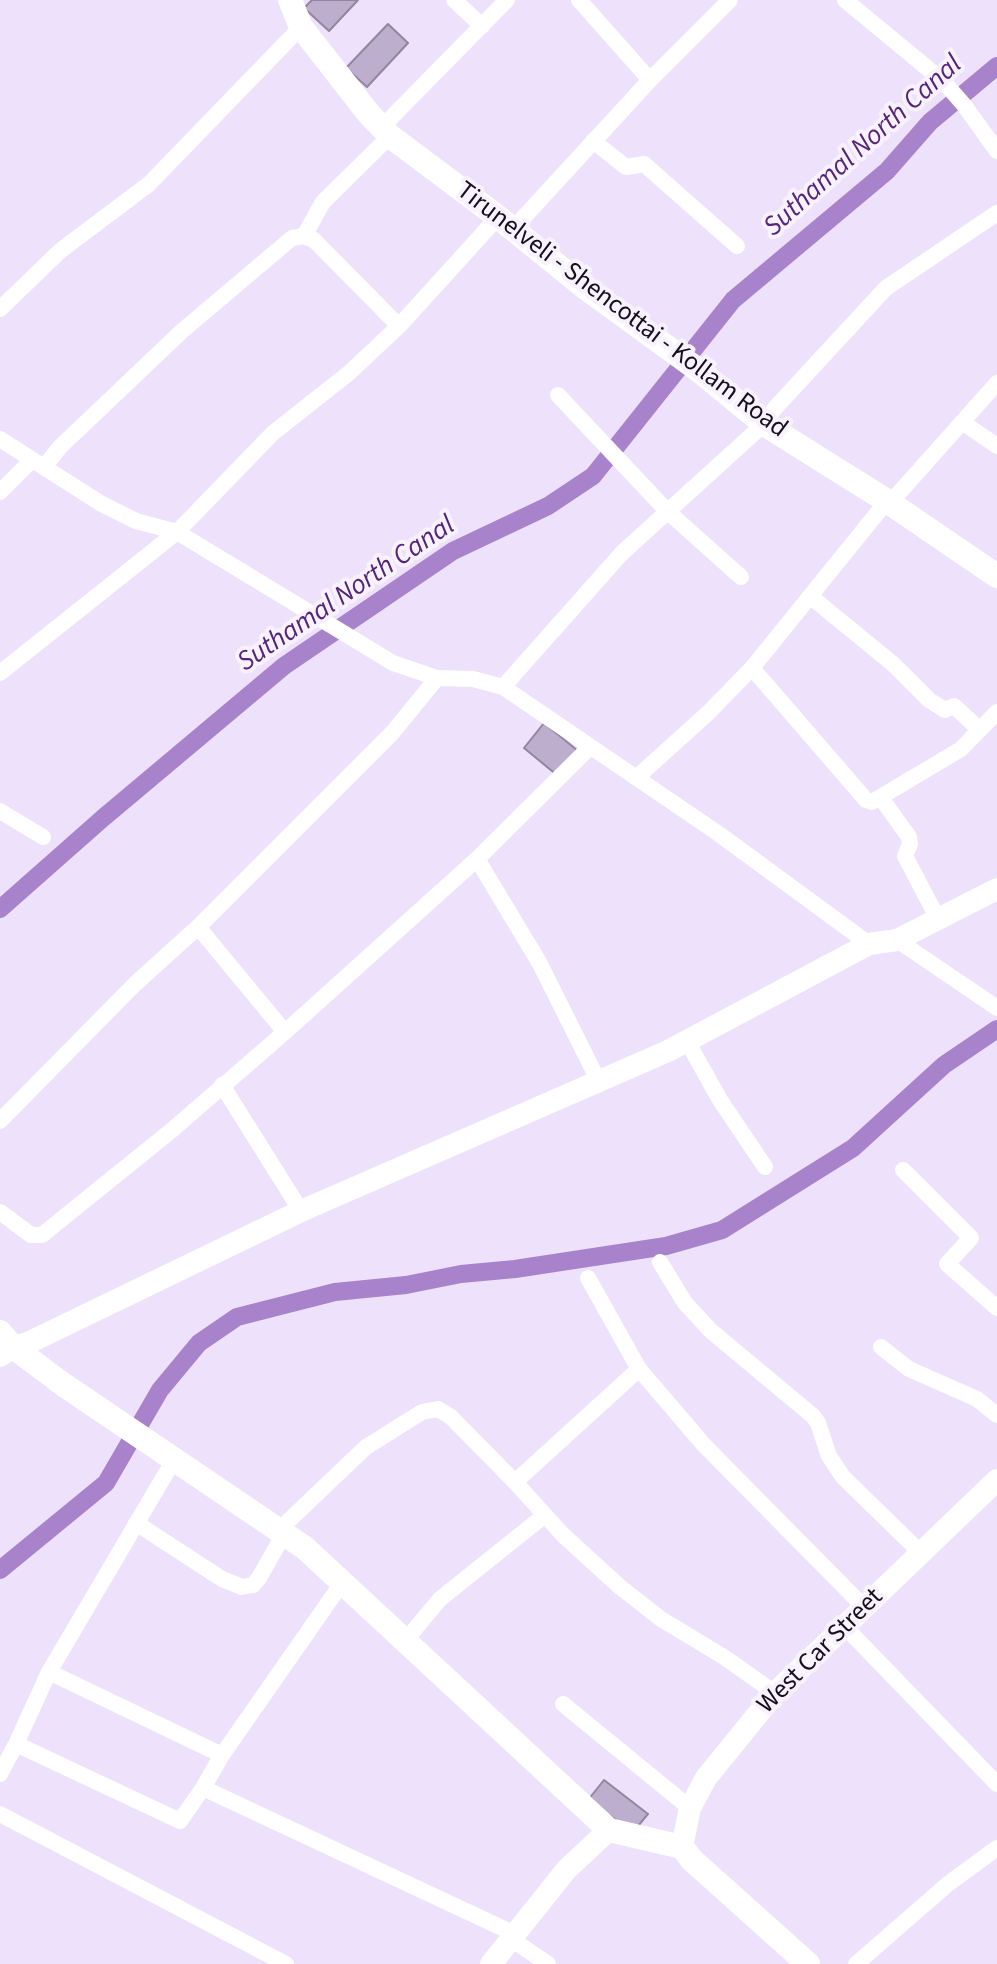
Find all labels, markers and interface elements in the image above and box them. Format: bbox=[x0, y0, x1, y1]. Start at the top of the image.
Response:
water label: Suthamal North Canal bbox=[758, 49, 970, 245]
street label: Tirunelveli - Shencottai - Kollam Road bbox=[449, 176, 793, 446]
water label: Suthamal North Canal bbox=[232, 510, 462, 680]
street label: West Car Street bbox=[752, 1583, 890, 1721]

